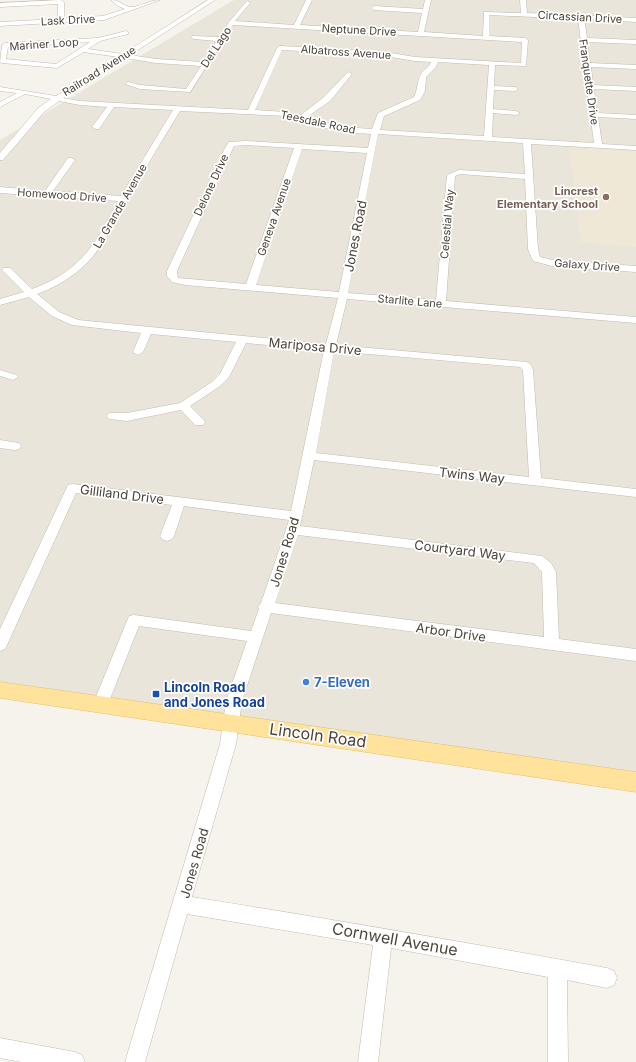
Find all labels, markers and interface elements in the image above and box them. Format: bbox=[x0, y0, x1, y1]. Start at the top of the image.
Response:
street label: Circassian Drive bbox=[537, 8, 623, 26]
street label: Lask Drive bbox=[40, 12, 96, 28]
street label: Neptune Drive bbox=[321, 21, 397, 39]
street label: Del Lago bbox=[198, 24, 235, 70]
street label: Mariner Loop bbox=[9, 35, 79, 53]
street label: Franquette Drive bbox=[576, 38, 602, 126]
street label: Albatross Avenue bbox=[300, 42, 392, 62]
street label: Railroad Avenue bbox=[60, 43, 138, 99]
street label: Teesdale Road bbox=[279, 107, 357, 137]
street label: Delone Drive bbox=[191, 152, 231, 218]
street label: La Grande Avenue bbox=[90, 161, 150, 251]
street label: Geneva Avenue bbox=[254, 176, 294, 258]
place label: Lincrest Elementary School bbox=[497, 184, 598, 211]
street label: Homewood Drive bbox=[17, 185, 107, 205]
street label: Celestial Way bbox=[437, 189, 457, 259]
marker: Lincrest Elementary School bbox=[601, 192, 611, 202]
street label: Jones Road bbox=[340, 199, 370, 273]
street label: Galaxy Drive bbox=[554, 256, 620, 274]
street label: Starlite Lane bbox=[377, 291, 443, 311]
street label: Mariposa Drive bbox=[268, 334, 362, 358]
street label: Twins Way bbox=[438, 464, 506, 486]
street label: Gilliland Drive bbox=[79, 481, 165, 507]
street label: Jones Road bbox=[266, 515, 302, 589]
street label: Courtyard Way bbox=[413, 536, 507, 564]
street label: Arbor Drive bbox=[415, 619, 487, 645]
place label: 7-Eleven bbox=[314, 674, 370, 690]
marker: 7-Eleven bbox=[301, 677, 311, 687]
place label: Lincoln Road and Jones Road bbox=[164, 679, 265, 710]
marker: Lincoln Road and Jones Road bbox=[151, 689, 161, 699]
street label: Lincoln Road bbox=[268, 718, 368, 752]
street label: Jones Road bbox=[176, 826, 212, 900]
street label: Cornwell Avenue bbox=[330, 918, 460, 960]

